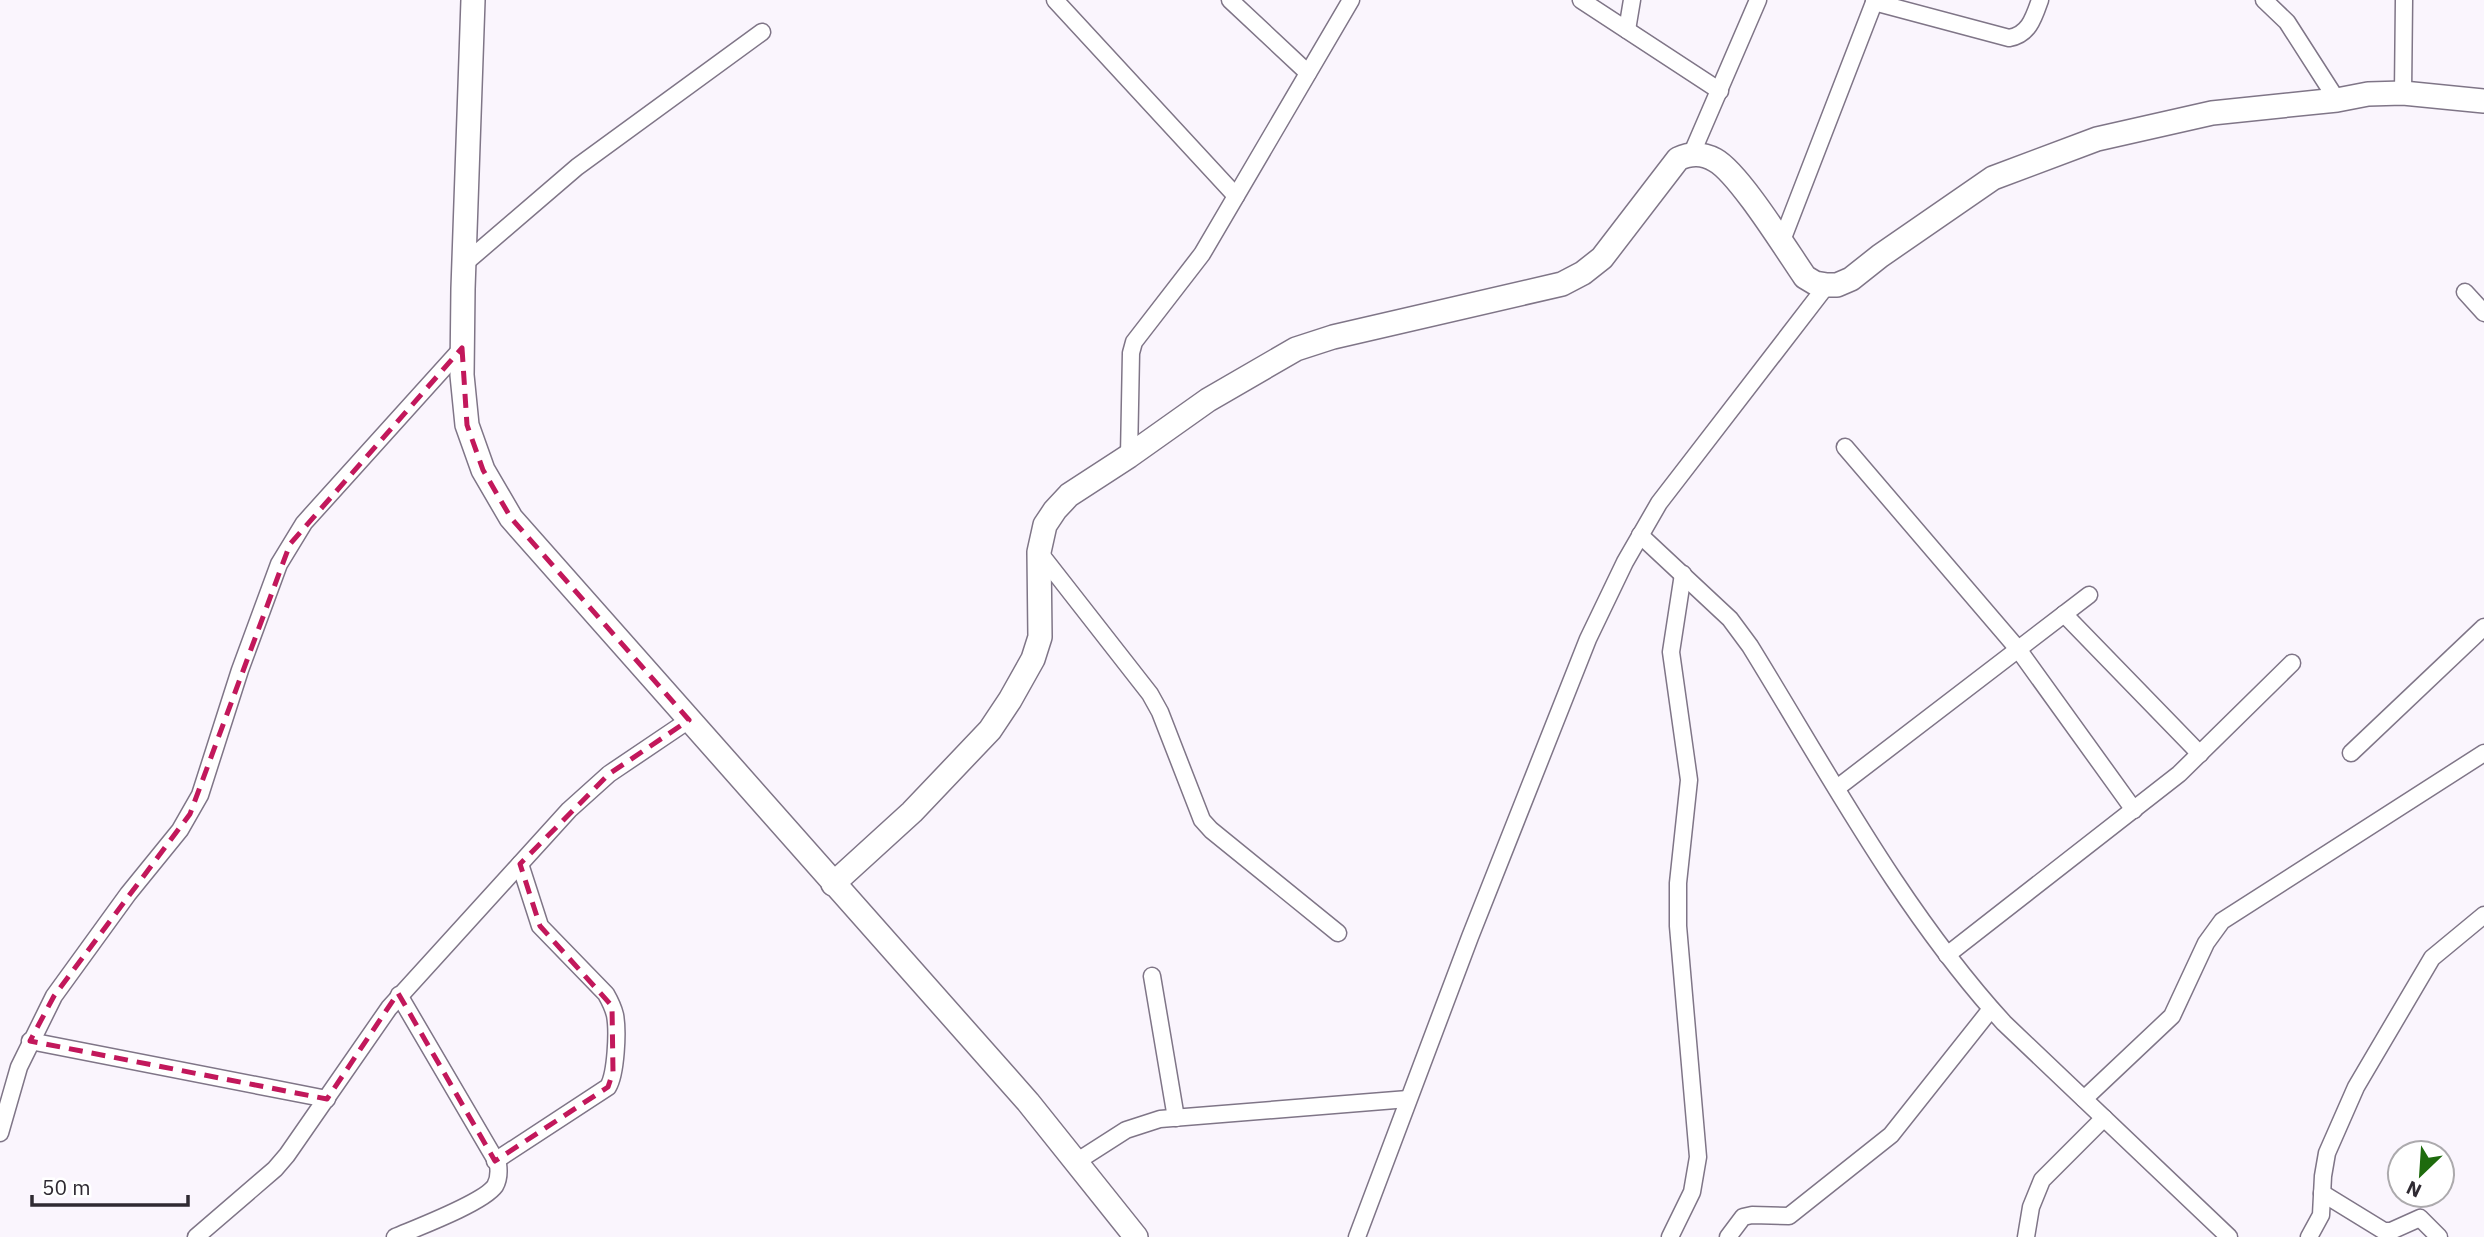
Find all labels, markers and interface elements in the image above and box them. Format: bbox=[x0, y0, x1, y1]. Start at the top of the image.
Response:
north arrow bbox=[2386, 1139, 2456, 1209]
scale bar bbox=[32, 1164, 187, 1208]
text: 50 m bbox=[42, 1173, 91, 1201]
text: N bbox=[2403, 1176, 2425, 1203]

